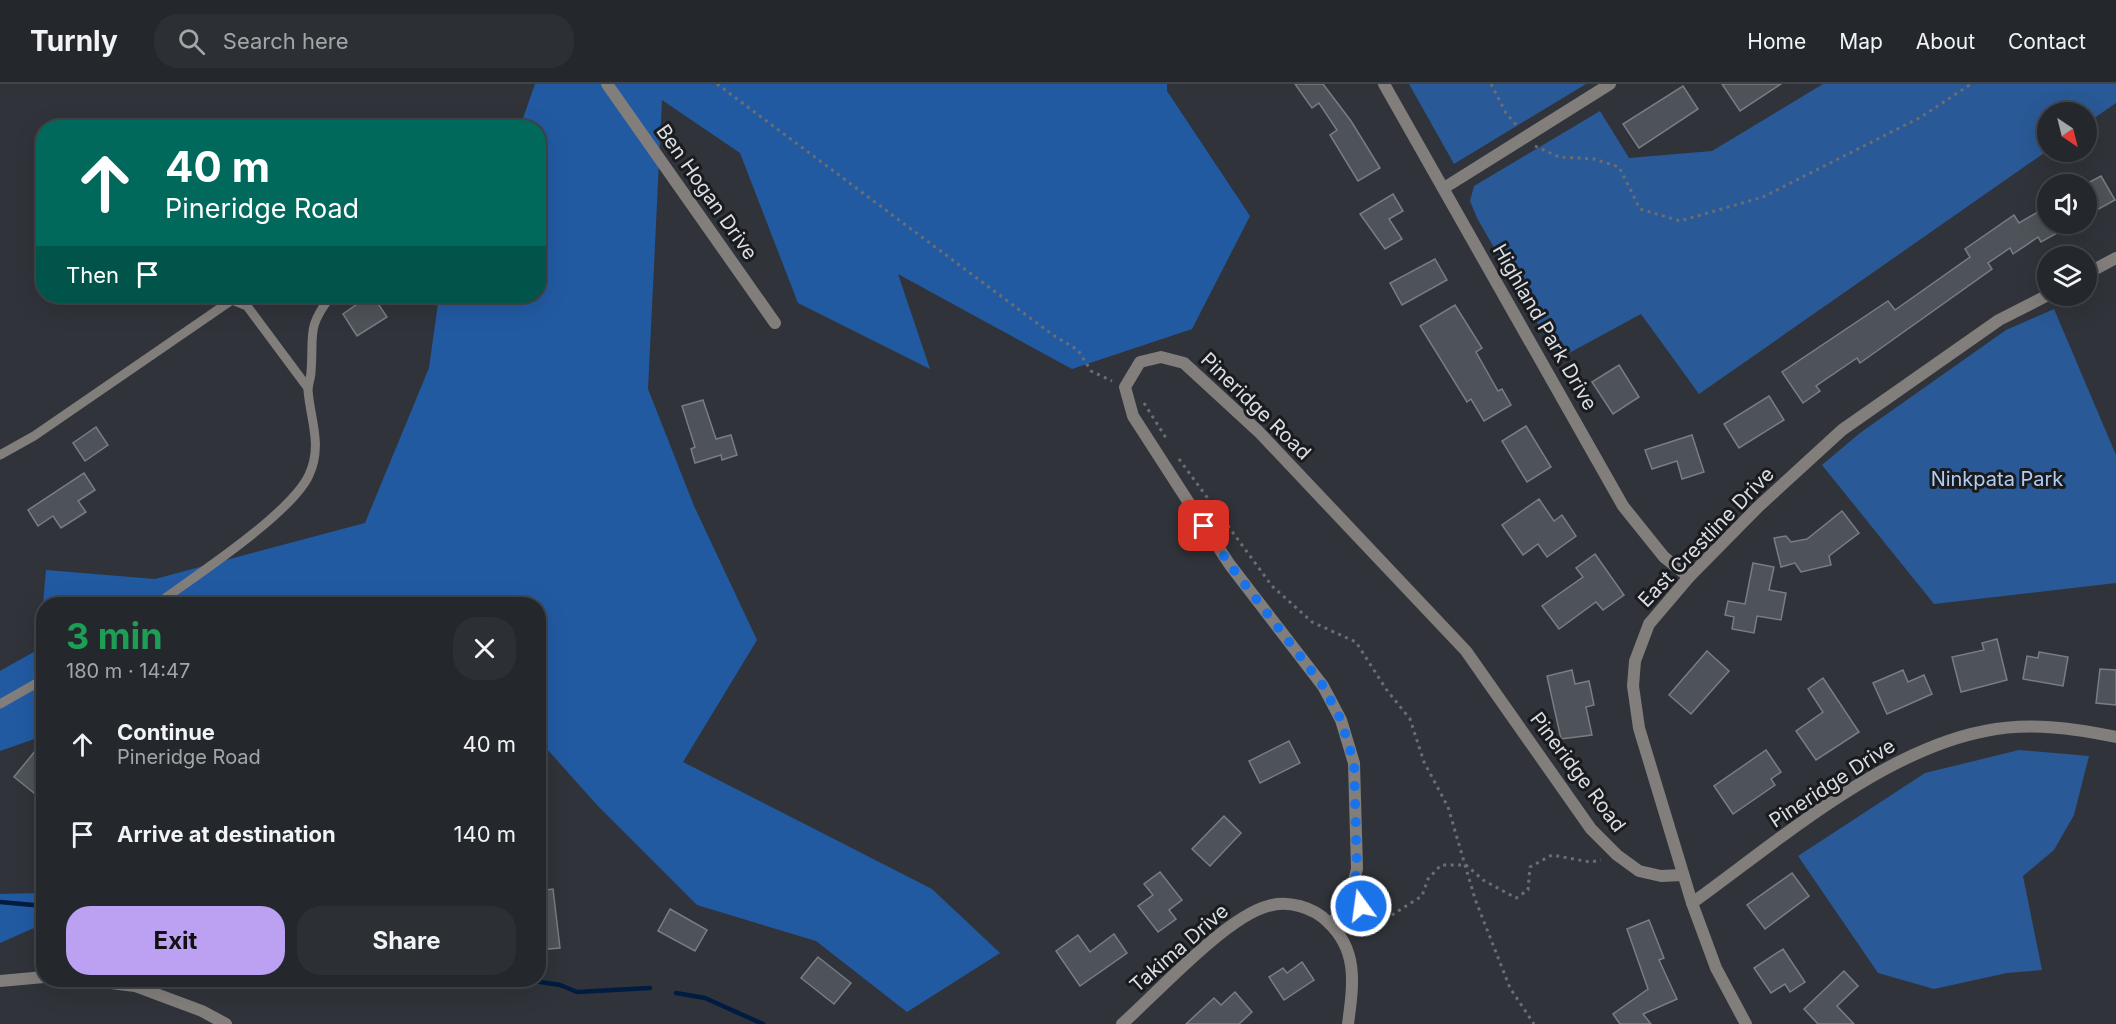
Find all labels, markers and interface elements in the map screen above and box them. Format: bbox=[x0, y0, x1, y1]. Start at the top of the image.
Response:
search box bbox=[154, 14, 574, 68]
text: Turnly bbox=[30, 24, 118, 58]
icon: search bbox=[175, 25, 208, 58]
text: Search here bbox=[223, 28, 349, 54]
text: Home bbox=[1747, 29, 1806, 54]
text: Map bbox=[1839, 29, 1883, 54]
text: About bbox=[1916, 29, 1975, 54]
text: Contact bbox=[2008, 29, 2086, 54]
north arrow bbox=[2037, 102, 2097, 162]
map controls bbox=[2037, 102, 2097, 306]
street label: Ben Hogan Drive bbox=[651, 120, 763, 264]
text: 40 m bbox=[165, 141, 270, 192]
icon: ahead bbox=[66, 144, 144, 222]
button: sound bbox=[2037, 174, 2097, 234]
text: Pineridge Road bbox=[165, 192, 359, 225]
street label: Highland Park Drive bbox=[1488, 240, 1602, 414]
button: layers bbox=[2037, 246, 2097, 306]
icon: arrive bbox=[131, 258, 164, 291]
text: Then bbox=[66, 262, 119, 288]
street label: Pineridge Road bbox=[1196, 347, 1316, 465]
street label: East Crestline Drive bbox=[1633, 462, 1779, 612]
park label: Ninkpata Park bbox=[1931, 467, 2063, 491]
pin bbox=[1178, 500, 1229, 551]
icon: arrive bbox=[1187, 509, 1220, 542]
text: 3 min bbox=[66, 614, 163, 658]
button: close bbox=[453, 617, 516, 680]
text: 180 m · 14:47 bbox=[66, 659, 190, 683]
street label: Pineridge Road bbox=[1525, 707, 1631, 837]
text: Continue bbox=[117, 719, 215, 745]
icon: ahead bbox=[66, 728, 99, 761]
text: 40 m bbox=[462, 731, 516, 757]
street label: Pineridge Drive bbox=[1765, 733, 1899, 833]
text: Pineridge Road bbox=[117, 745, 261, 769]
icon: arrive bbox=[66, 818, 99, 851]
text: Arrive at destination bbox=[117, 821, 336, 847]
text: 140 m bbox=[454, 821, 516, 847]
position arrow bbox=[1329, 874, 1393, 938]
street label: Takima Drive bbox=[1125, 899, 1233, 997]
button: Exit bbox=[66, 906, 285, 975]
button: Share bbox=[297, 906, 516, 975]

